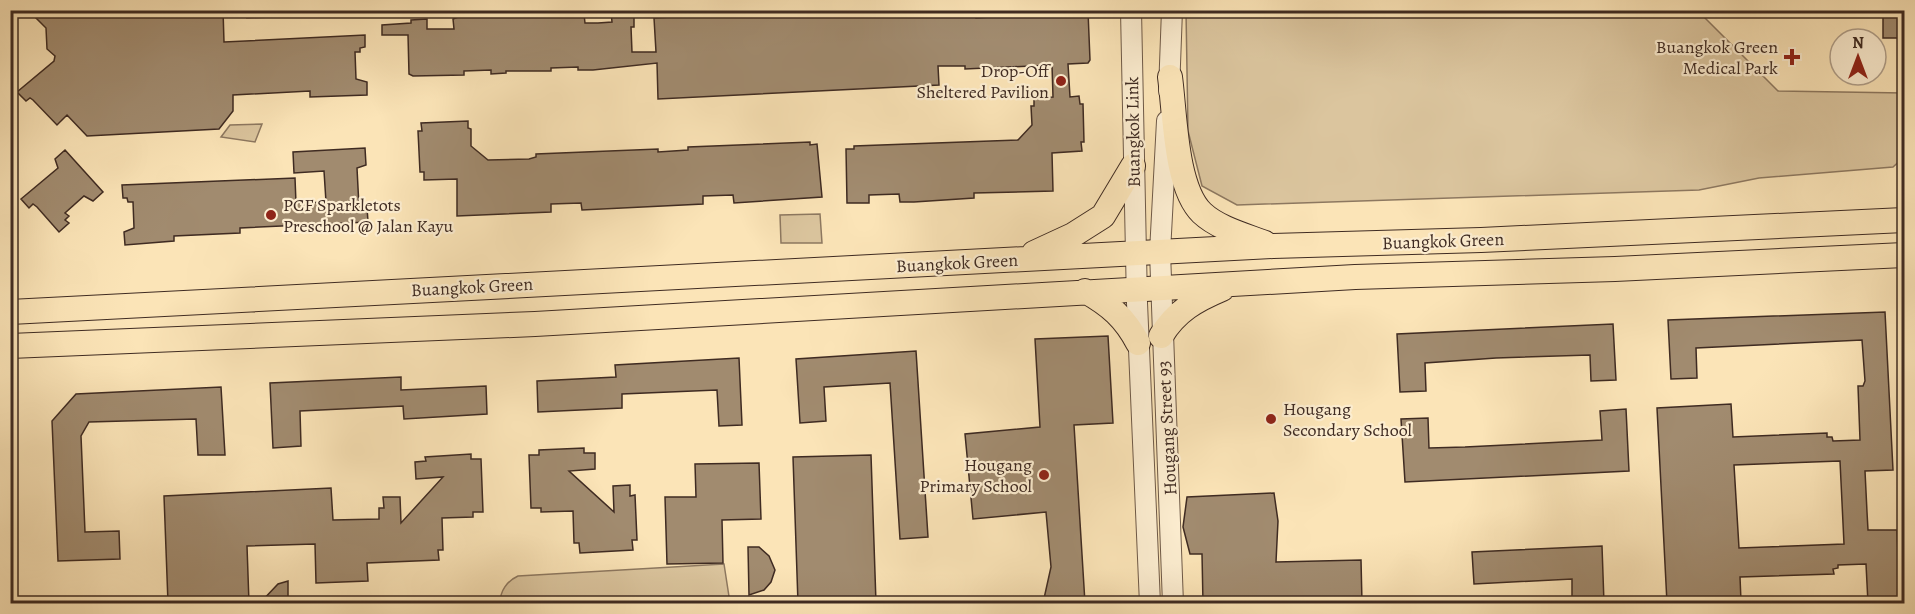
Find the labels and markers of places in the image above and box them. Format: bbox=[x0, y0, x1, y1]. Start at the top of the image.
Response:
place label: Buangkok Green Medical Park bbox=[1656, 35, 1778, 80]
marker: Buangkok Green Medical Park bbox=[1783, 48, 1801, 66]
place label: Drop-Off Sheltered Pavilion bbox=[917, 59, 1052, 104]
marker: Drop-Off Sheltered Pavilion bbox=[1054, 74, 1068, 88]
place label: PCF Sparkletots Preschool @ Jalan Kayu bbox=[283, 193, 454, 238]
marker: PCF Sparkletots Preschool @ Jalan Kayu bbox=[264, 208, 278, 222]
place label: Hougang Secondary School bbox=[1283, 397, 1413, 442]
marker: Hougang Secondary School bbox=[1264, 412, 1278, 426]
place label: Hougang Primary School bbox=[919, 453, 1033, 498]
marker: Hougang Primary School bbox=[1037, 468, 1051, 482]

